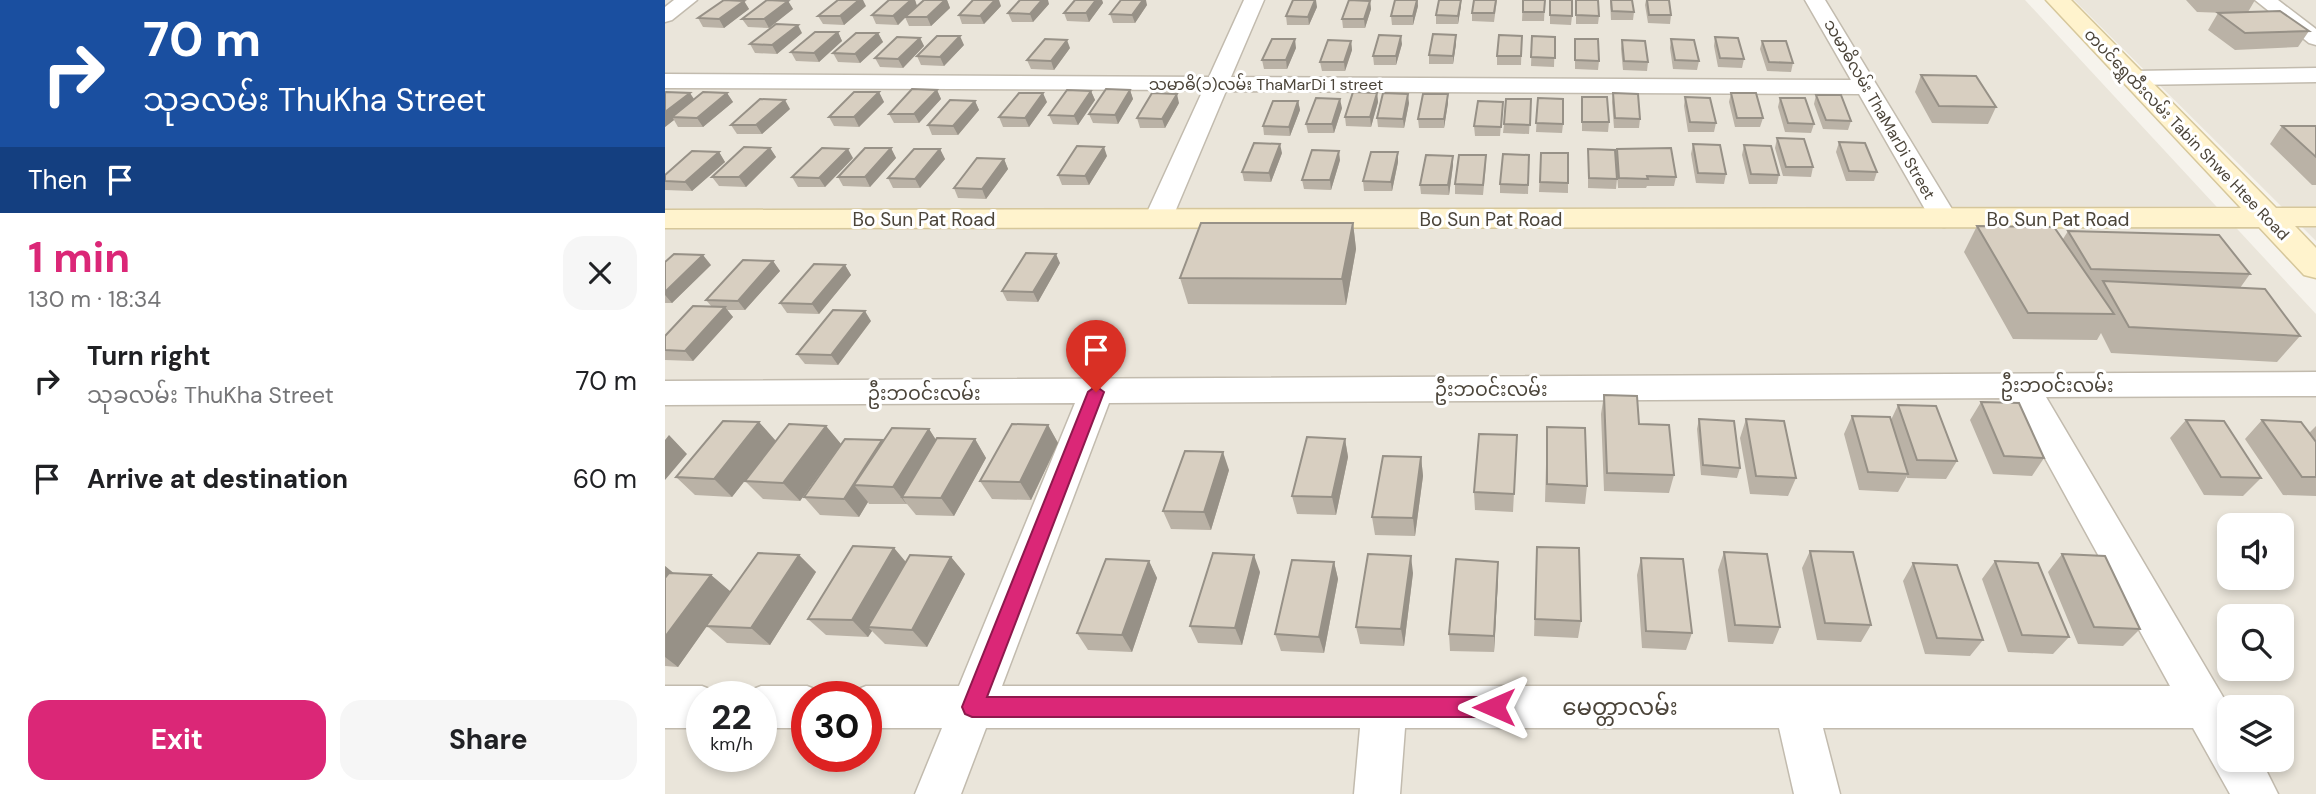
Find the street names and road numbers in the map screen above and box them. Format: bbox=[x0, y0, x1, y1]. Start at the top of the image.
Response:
street label: သမာဓိလမ်း ThaMarDi Street bbox=[1819, 15, 1941, 203]
street label: တပင်ရွှေထီးလမ်း Tabin Shwe Htee Road bbox=[2077, 23, 2294, 247]
street label: သမာဓိ(၁)လမ်း ThaMarDi 1 street bbox=[1149, 73, 1383, 95]
street label: Bo Sun Pat Road bbox=[852, 207, 996, 232]
street label: Bo Sun Pat Road bbox=[1419, 207, 1563, 232]
street label: Bo Sun Pat Road bbox=[1986, 207, 2130, 232]
street label: ဦးဘဝင်းလမ်း bbox=[2000, 371, 2114, 401]
street label: ဦးဘဝင်းလမ်း bbox=[1434, 375, 1548, 405]
street label: ဦးဘဝင်းလမ်း bbox=[867, 379, 981, 409]
street label: မေတ္တာလမ်း bbox=[1562, 691, 1678, 726]

